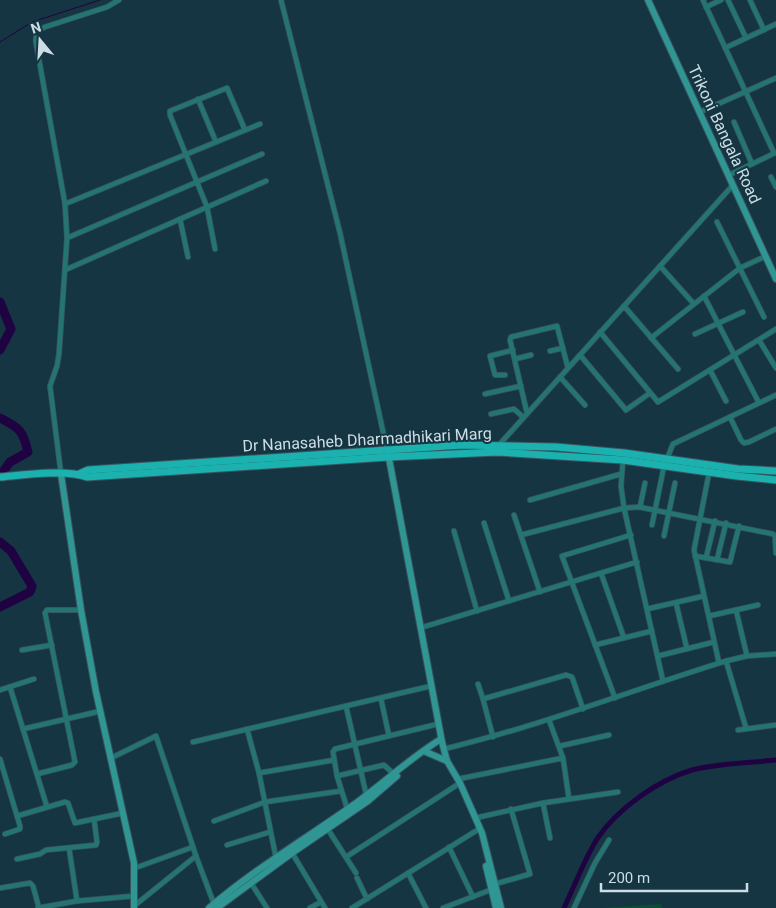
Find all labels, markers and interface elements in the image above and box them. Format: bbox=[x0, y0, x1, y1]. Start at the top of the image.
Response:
north arrow bbox=[15, 15, 65, 65]
text: N bbox=[29, 18, 43, 37]
street label: Trikoni Bangala Road bbox=[684, 62, 765, 207]
street label: Dr Nanasaheb Dharmadhikari Marg bbox=[242, 423, 492, 456]
scale bar bbox=[601, 860, 747, 892]
text: 200 m bbox=[608, 869, 650, 887]

